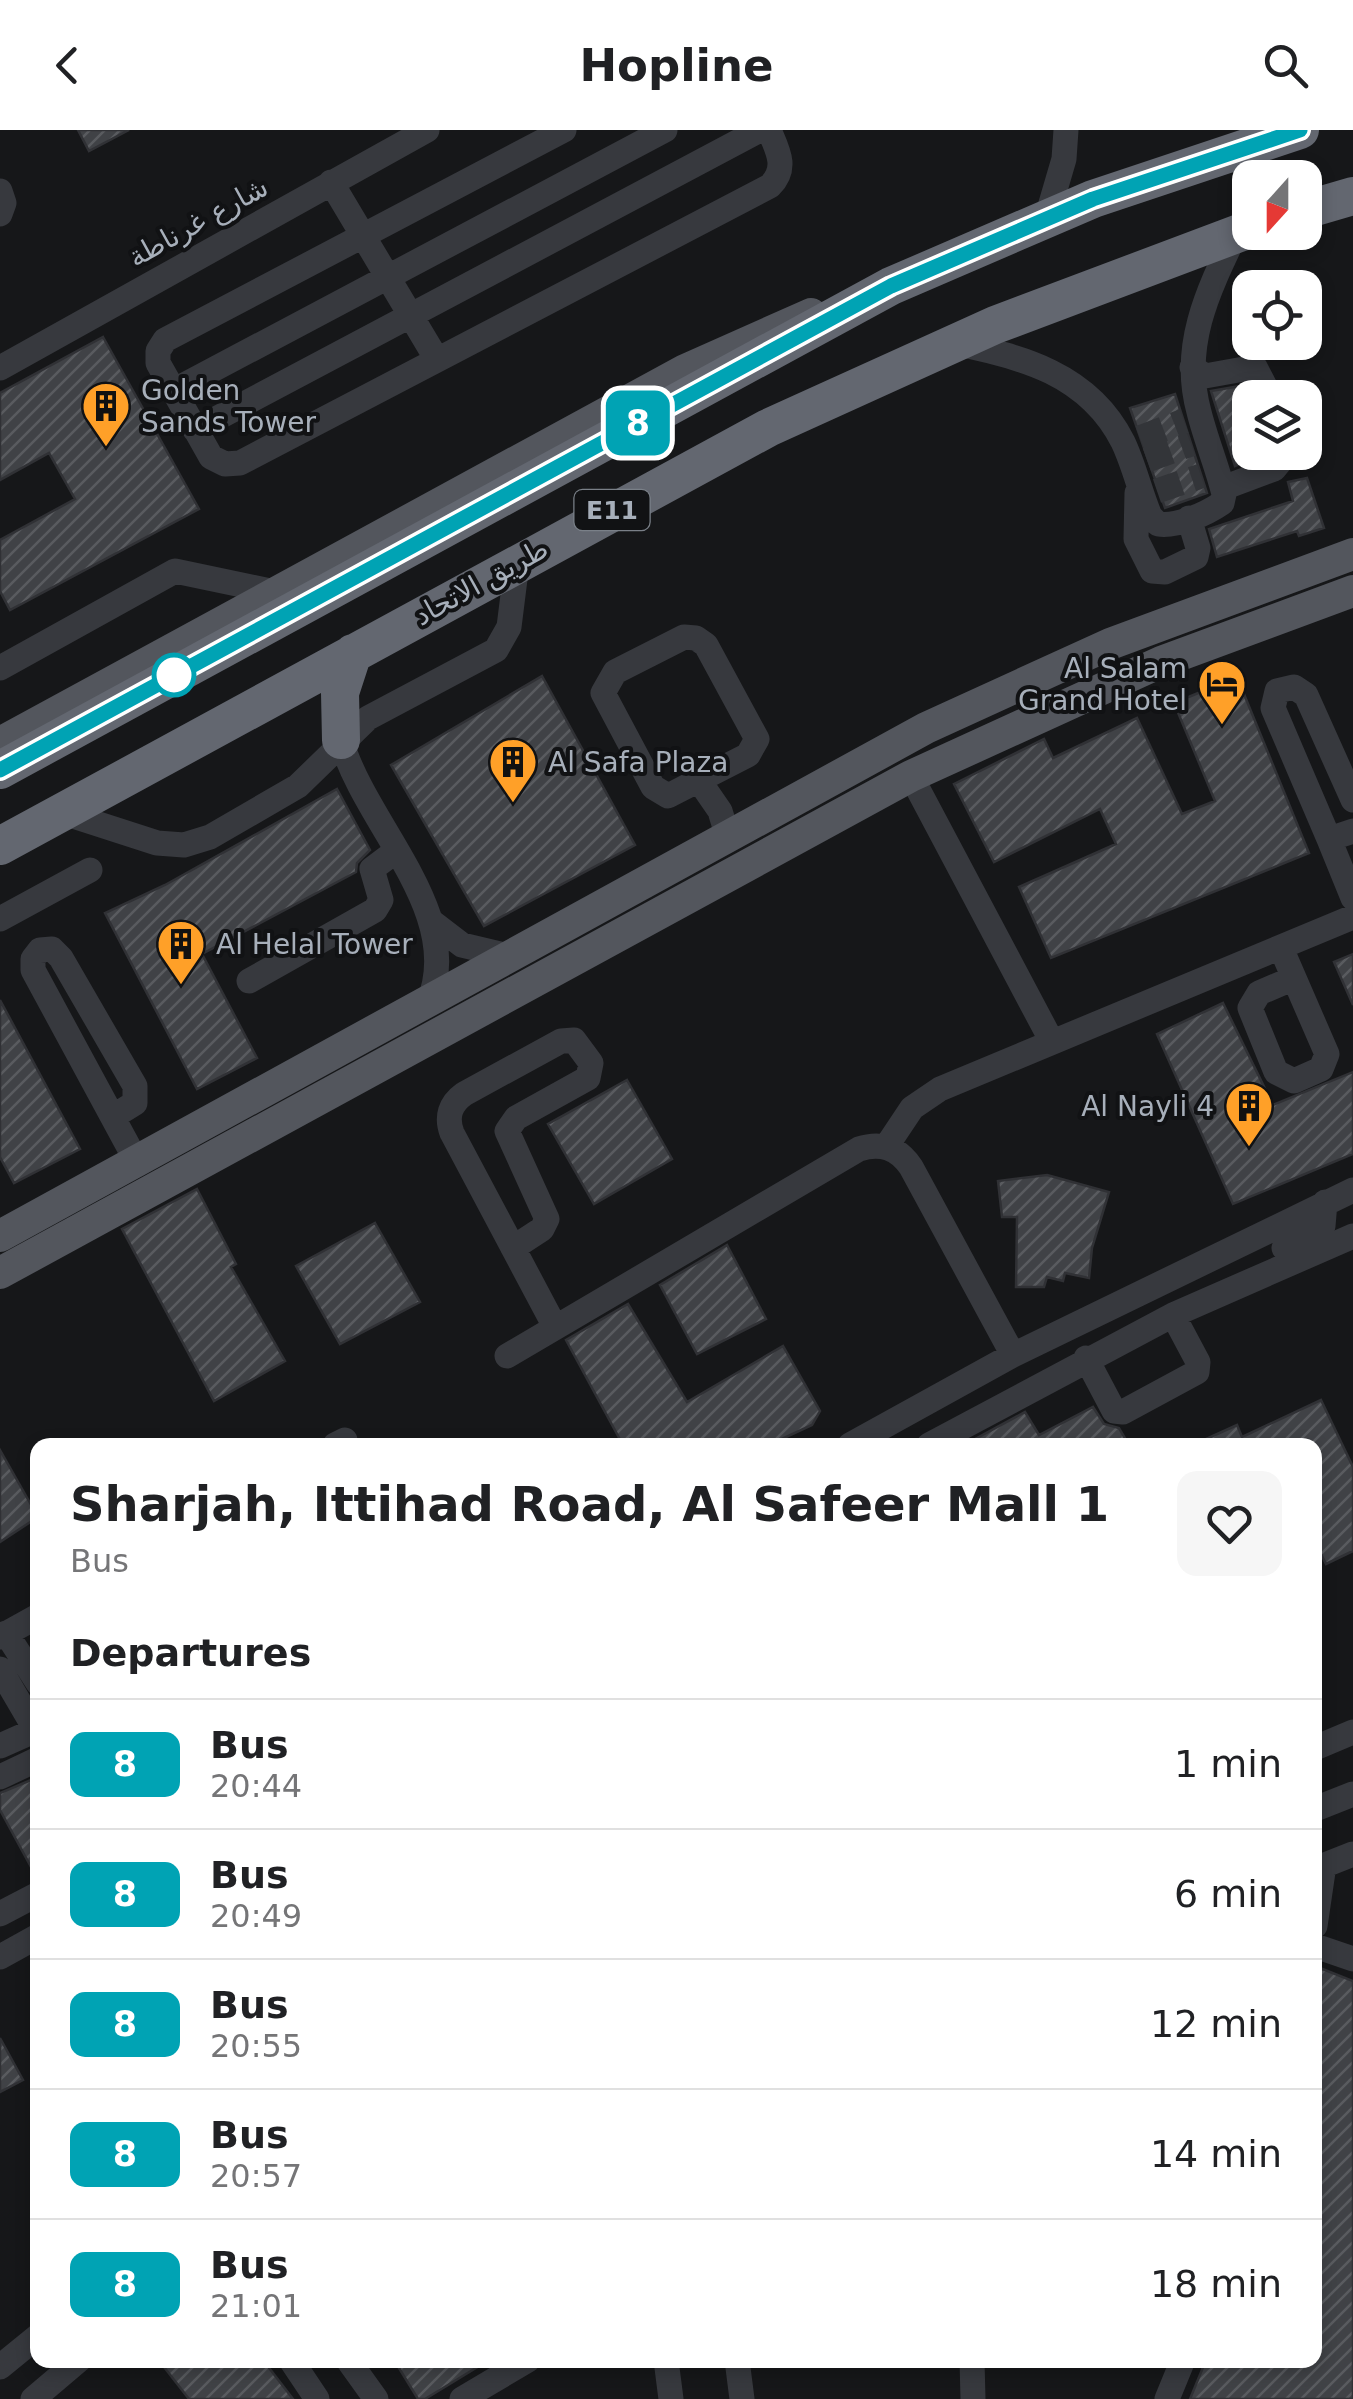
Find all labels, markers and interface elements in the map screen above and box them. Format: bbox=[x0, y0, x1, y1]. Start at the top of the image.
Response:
icon: back bbox=[40, 38, 95, 93]
icon: search bbox=[1258, 38, 1313, 93]
text: Hopline bbox=[579, 39, 774, 92]
north arrow bbox=[1232, 160, 1322, 250]
map controls bbox=[1232, 160, 1322, 470]
street label: شارع غرناطة bbox=[122, 170, 274, 274]
button: locate bbox=[1232, 270, 1322, 360]
place label: Golden Sands Tower bbox=[141, 374, 317, 439]
building icon: Golden Sands Tower bbox=[80, 380, 132, 448]
button: layers bbox=[1232, 380, 1322, 470]
line badge: 8 bbox=[606, 390, 670, 456]
text: 8 bbox=[626, 403, 650, 443]
road number: E11 bbox=[574, 490, 650, 530]
street label: طريق الاتحاد bbox=[408, 532, 554, 632]
place label: Al Salam Grand Hotel bbox=[1018, 652, 1187, 717]
unlabelled marker bbox=[153, 654, 195, 696]
hotel icon: Al Salam Grand Hotel bbox=[1196, 658, 1248, 726]
building icon: Al Safa Plaza bbox=[487, 736, 539, 804]
place label: Al Safa Plaza bbox=[548, 746, 728, 779]
building icon: Al Helal Tower bbox=[155, 918, 207, 986]
place label: Al Helal Tower bbox=[216, 928, 413, 961]
building icon: Al Nayli 4 bbox=[1223, 1080, 1275, 1148]
place label: Al Nayli 4 bbox=[1081, 1090, 1214, 1123]
button: heart bbox=[1177, 1471, 1282, 1576]
text: Sharjah, Ittihad Road, Al Safeer Mall 1 bbox=[70, 1476, 1109, 1532]
text: Bus bbox=[70, 1542, 129, 1580]
text: Departures bbox=[70, 1631, 311, 1675]
text: Bus bbox=[210, 1723, 289, 1767]
text: 1 min bbox=[1174, 1742, 1282, 1786]
text: 8 bbox=[113, 1744, 137, 1784]
text: 20:44 bbox=[210, 1767, 302, 1805]
text: Bus bbox=[210, 1853, 289, 1897]
text: 6 min bbox=[1174, 1872, 1282, 1916]
text: 8 bbox=[113, 1874, 137, 1914]
text: 20:49 bbox=[210, 1897, 302, 1935]
text: Bus bbox=[210, 1983, 289, 2027]
text: 12 min bbox=[1150, 2002, 1282, 2046]
text: 8 bbox=[113, 2004, 137, 2044]
text: 20:55 bbox=[210, 2027, 302, 2065]
text: Bus bbox=[210, 2113, 289, 2157]
text: 14 min bbox=[1150, 2132, 1282, 2176]
text: 8 bbox=[113, 2134, 137, 2174]
text: 20:57 bbox=[210, 2157, 302, 2195]
text: Bus bbox=[210, 2243, 289, 2287]
text: 18 min bbox=[1150, 2262, 1282, 2306]
text: 8 bbox=[113, 2264, 137, 2304]
text: 21:01 bbox=[210, 2287, 302, 2325]

